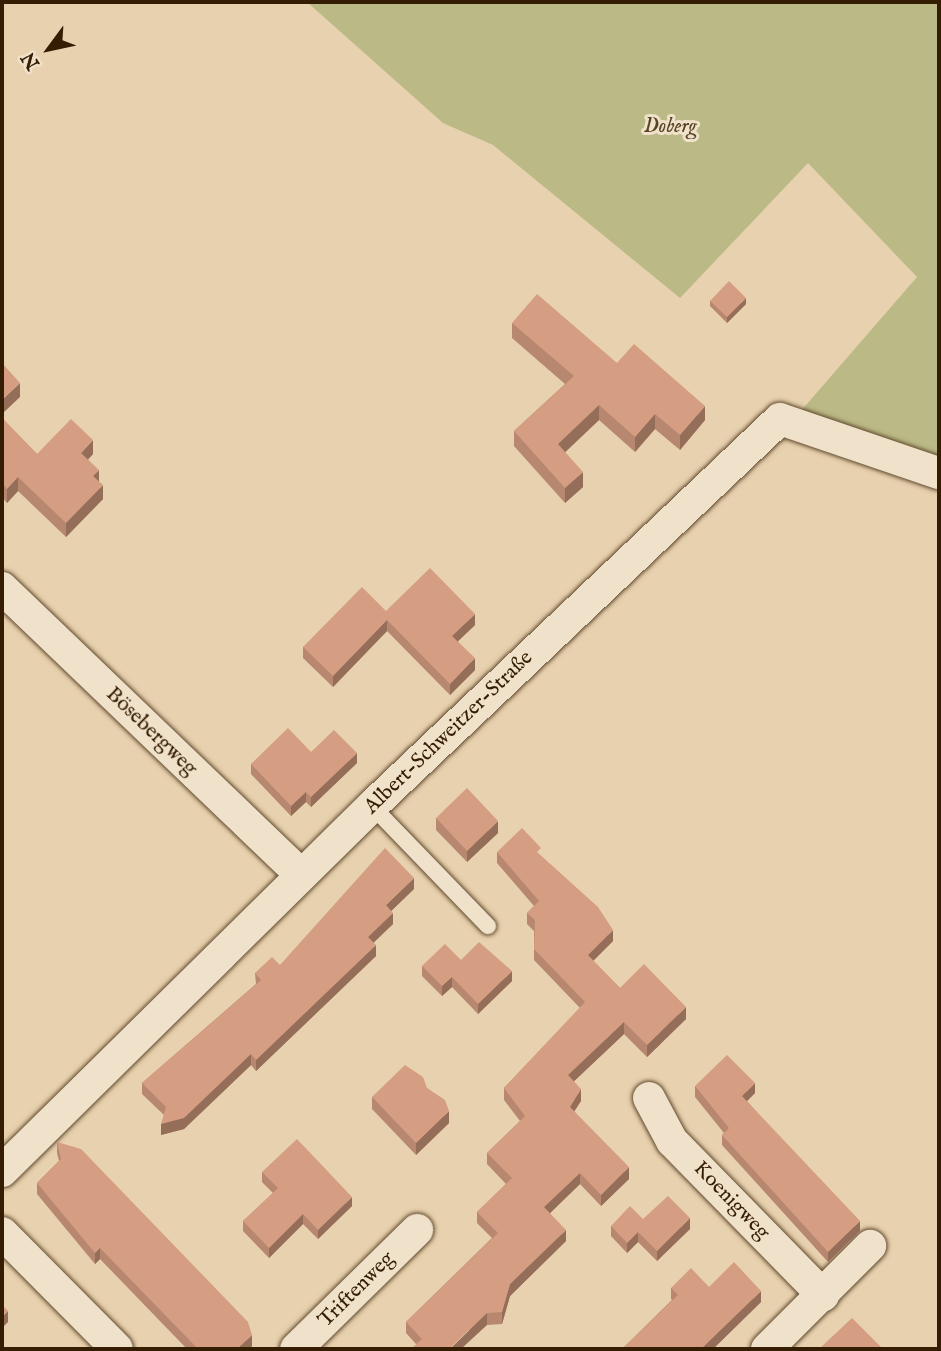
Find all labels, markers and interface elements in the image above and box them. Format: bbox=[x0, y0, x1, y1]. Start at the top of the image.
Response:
north arrow bbox=[14, 14, 84, 84]
text: N bbox=[17, 47, 46, 74]
park label: Doberg bbox=[644, 114, 696, 140]
street label: Albert-Schweitzer-Straße bbox=[360, 646, 538, 820]
street label: Bösebergweg bbox=[100, 682, 202, 782]
street label: Koenigweg bbox=[687, 1157, 775, 1245]
street label: Triftenweg bbox=[314, 1247, 400, 1333]

